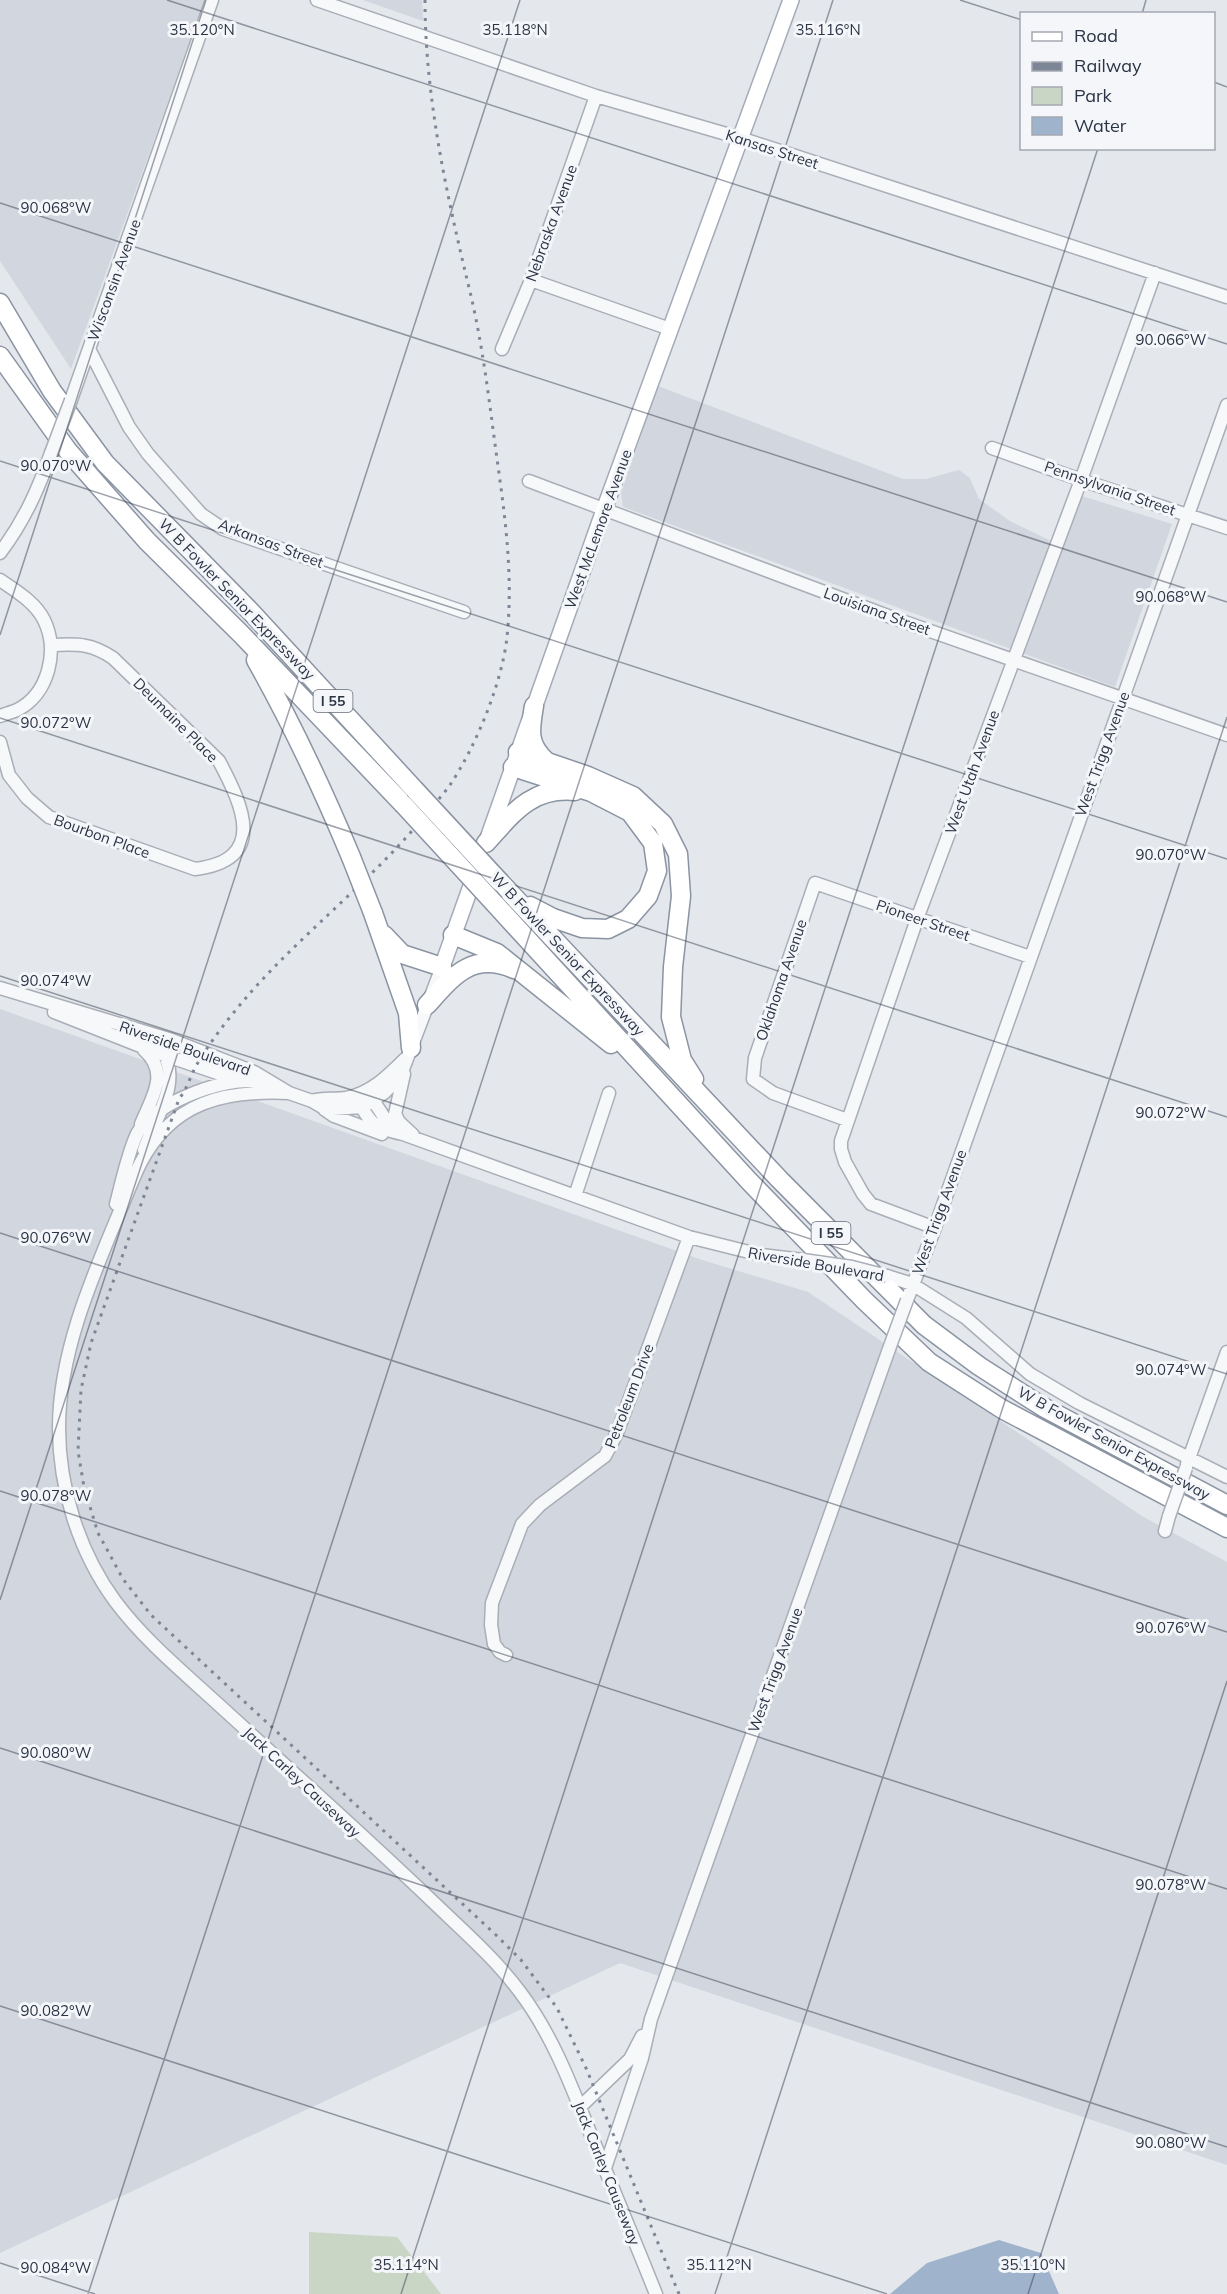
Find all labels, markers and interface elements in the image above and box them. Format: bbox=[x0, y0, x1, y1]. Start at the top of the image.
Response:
legend bbox=[1020, 12, 1215, 150]
text: 35.120°N bbox=[169, 20, 235, 39]
text: 35.118°N bbox=[482, 20, 548, 39]
text: 35.116°N bbox=[795, 20, 861, 39]
text: Road bbox=[1074, 24, 1118, 47]
text: Railway bbox=[1074, 54, 1142, 77]
text: Park bbox=[1074, 84, 1113, 107]
text: Water bbox=[1074, 114, 1127, 137]
street label: Kansas Street bbox=[723, 125, 821, 173]
street label: Nebraska Avenue bbox=[521, 162, 581, 284]
text: 90.068°W bbox=[21, 198, 92, 217]
street label: Wisconsin Avenue bbox=[83, 216, 145, 344]
text: 90.066°W bbox=[1136, 330, 1207, 349]
street label: West McLemore Avenue bbox=[560, 447, 636, 611]
text: 90.070°W bbox=[21, 456, 92, 475]
street label: Pennsylvania Street bbox=[1042, 457, 1178, 519]
street label: W B Fowler Senior Expressway bbox=[155, 514, 319, 684]
street label: Arkansas Street bbox=[216, 514, 326, 572]
street label: Louisiana Street bbox=[821, 583, 933, 639]
text: 90.068°W bbox=[1136, 587, 1207, 606]
street label: Deumaine Place bbox=[130, 674, 222, 766]
street label: West Trigg Avenue bbox=[1071, 689, 1133, 819]
road number: I 55 bbox=[314, 690, 352, 712]
street label: West Utah Avenue bbox=[941, 707, 1003, 837]
text: 90.072°W bbox=[21, 713, 92, 732]
street label: Bourbon Place bbox=[51, 810, 153, 862]
text: 90.070°W bbox=[1136, 845, 1207, 864]
street label: W B Fowler Senior Expressway bbox=[487, 868, 649, 1040]
street label: Pioneer Street bbox=[874, 895, 972, 945]
street label: Oklahoma Avenue bbox=[751, 917, 811, 1043]
text: 90.074°W bbox=[21, 971, 92, 990]
street label: Riverside Boulevard bbox=[117, 1017, 253, 1079]
text: 90.072°W bbox=[1136, 1103, 1207, 1122]
street label: West Trigg Avenue bbox=[908, 1147, 970, 1277]
road number: I 55 bbox=[812, 1222, 850, 1244]
text: 90.076°W bbox=[21, 1228, 92, 1247]
street label: Riverside Boulevard bbox=[747, 1243, 885, 1285]
street label: Petroleum Drive bbox=[600, 1341, 658, 1451]
text: 90.074°W bbox=[1136, 1360, 1207, 1379]
street label: W B Fowler Senior Expressway bbox=[1014, 1382, 1214, 1504]
text: 90.078°W bbox=[21, 1486, 92, 1505]
street label: West Trigg Avenue bbox=[744, 1605, 806, 1735]
text: 90.076°W bbox=[1136, 1618, 1207, 1637]
street label: Jack Carley Causeway bbox=[239, 1723, 365, 1841]
text: 90.080°W bbox=[21, 1743, 92, 1762]
text: 90.078°W bbox=[1136, 1875, 1207, 1894]
text: 90.082°W bbox=[21, 2001, 92, 2020]
street label: Jack Carley Causeway bbox=[569, 2098, 645, 2248]
text: 90.080°W bbox=[1136, 2133, 1207, 2152]
text: 35.114°N bbox=[373, 2255, 439, 2274]
text: 35.112°N bbox=[686, 2255, 752, 2274]
text: 35.110°N bbox=[1000, 2255, 1066, 2274]
text: 90.084°W bbox=[21, 2258, 92, 2277]

